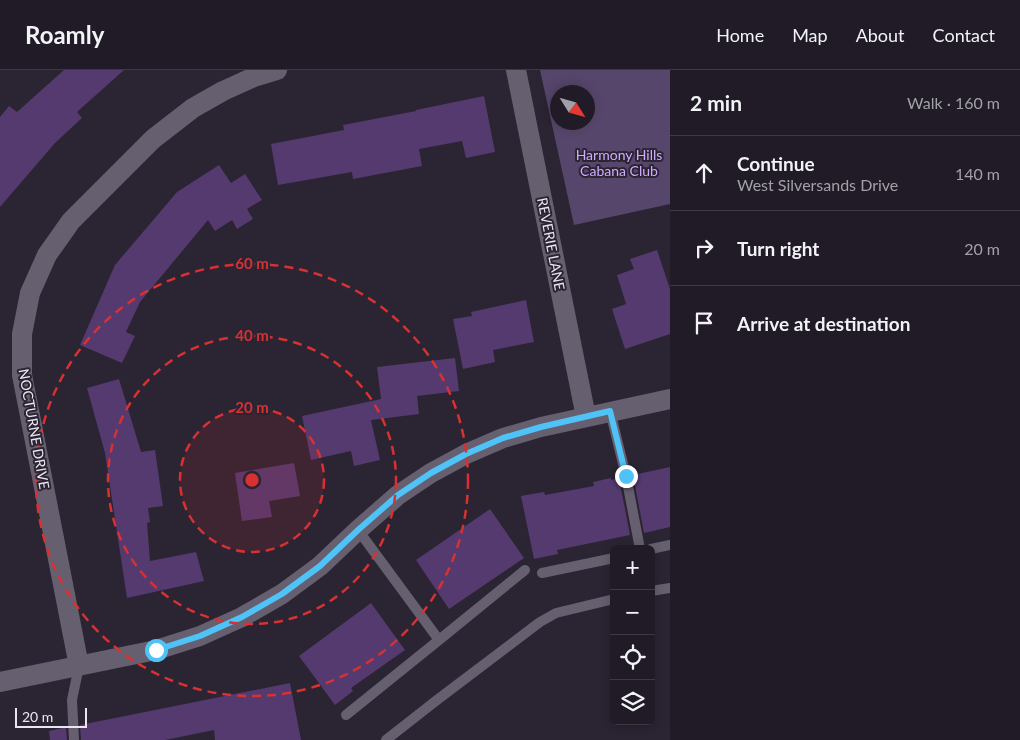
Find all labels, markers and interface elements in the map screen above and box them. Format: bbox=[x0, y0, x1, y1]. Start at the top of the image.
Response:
text: Roamly bbox=[25, 20, 104, 49]
text: Home bbox=[716, 24, 764, 46]
text: Map bbox=[792, 24, 828, 46]
text: About bbox=[856, 24, 905, 46]
text: Contact bbox=[933, 24, 995, 46]
north arrow bbox=[550, 85, 595, 130]
text: 2 min bbox=[690, 90, 742, 115]
text: Walk · 160 m bbox=[907, 93, 1000, 112]
park label: Harmony Hills Cabana Club bbox=[576, 146, 662, 179]
text: Continue bbox=[737, 152, 815, 175]
icon: ahead bbox=[690, 159, 718, 187]
text: 140 m bbox=[955, 164, 1000, 183]
text: West Silversands Drive bbox=[737, 175, 898, 194]
street label: REVERIE LANE bbox=[534, 196, 569, 292]
icon: right bbox=[690, 234, 718, 262]
text: Turn right bbox=[737, 237, 819, 260]
text: 20 m bbox=[964, 239, 1000, 258]
text: 60 m bbox=[235, 254, 269, 272]
icon: arrive bbox=[690, 309, 718, 337]
text: Arrive at destination bbox=[737, 312, 910, 335]
text: 40 m bbox=[235, 326, 269, 344]
street label: NOCTURNE DRIVE bbox=[16, 367, 53, 490]
text: 20 m bbox=[235, 398, 269, 416]
route end bbox=[615, 465, 638, 488]
centre of rings bbox=[243, 471, 261, 489]
map controls bbox=[610, 545, 655, 725]
button: + bbox=[610, 545, 655, 590]
button: − bbox=[610, 590, 655, 635]
button: locate bbox=[610, 635, 655, 680]
route start bbox=[145, 639, 168, 662]
button: layers bbox=[610, 680, 655, 725]
scale bar bbox=[15, 705, 88, 728]
text: 20 m bbox=[22, 708, 53, 725]

